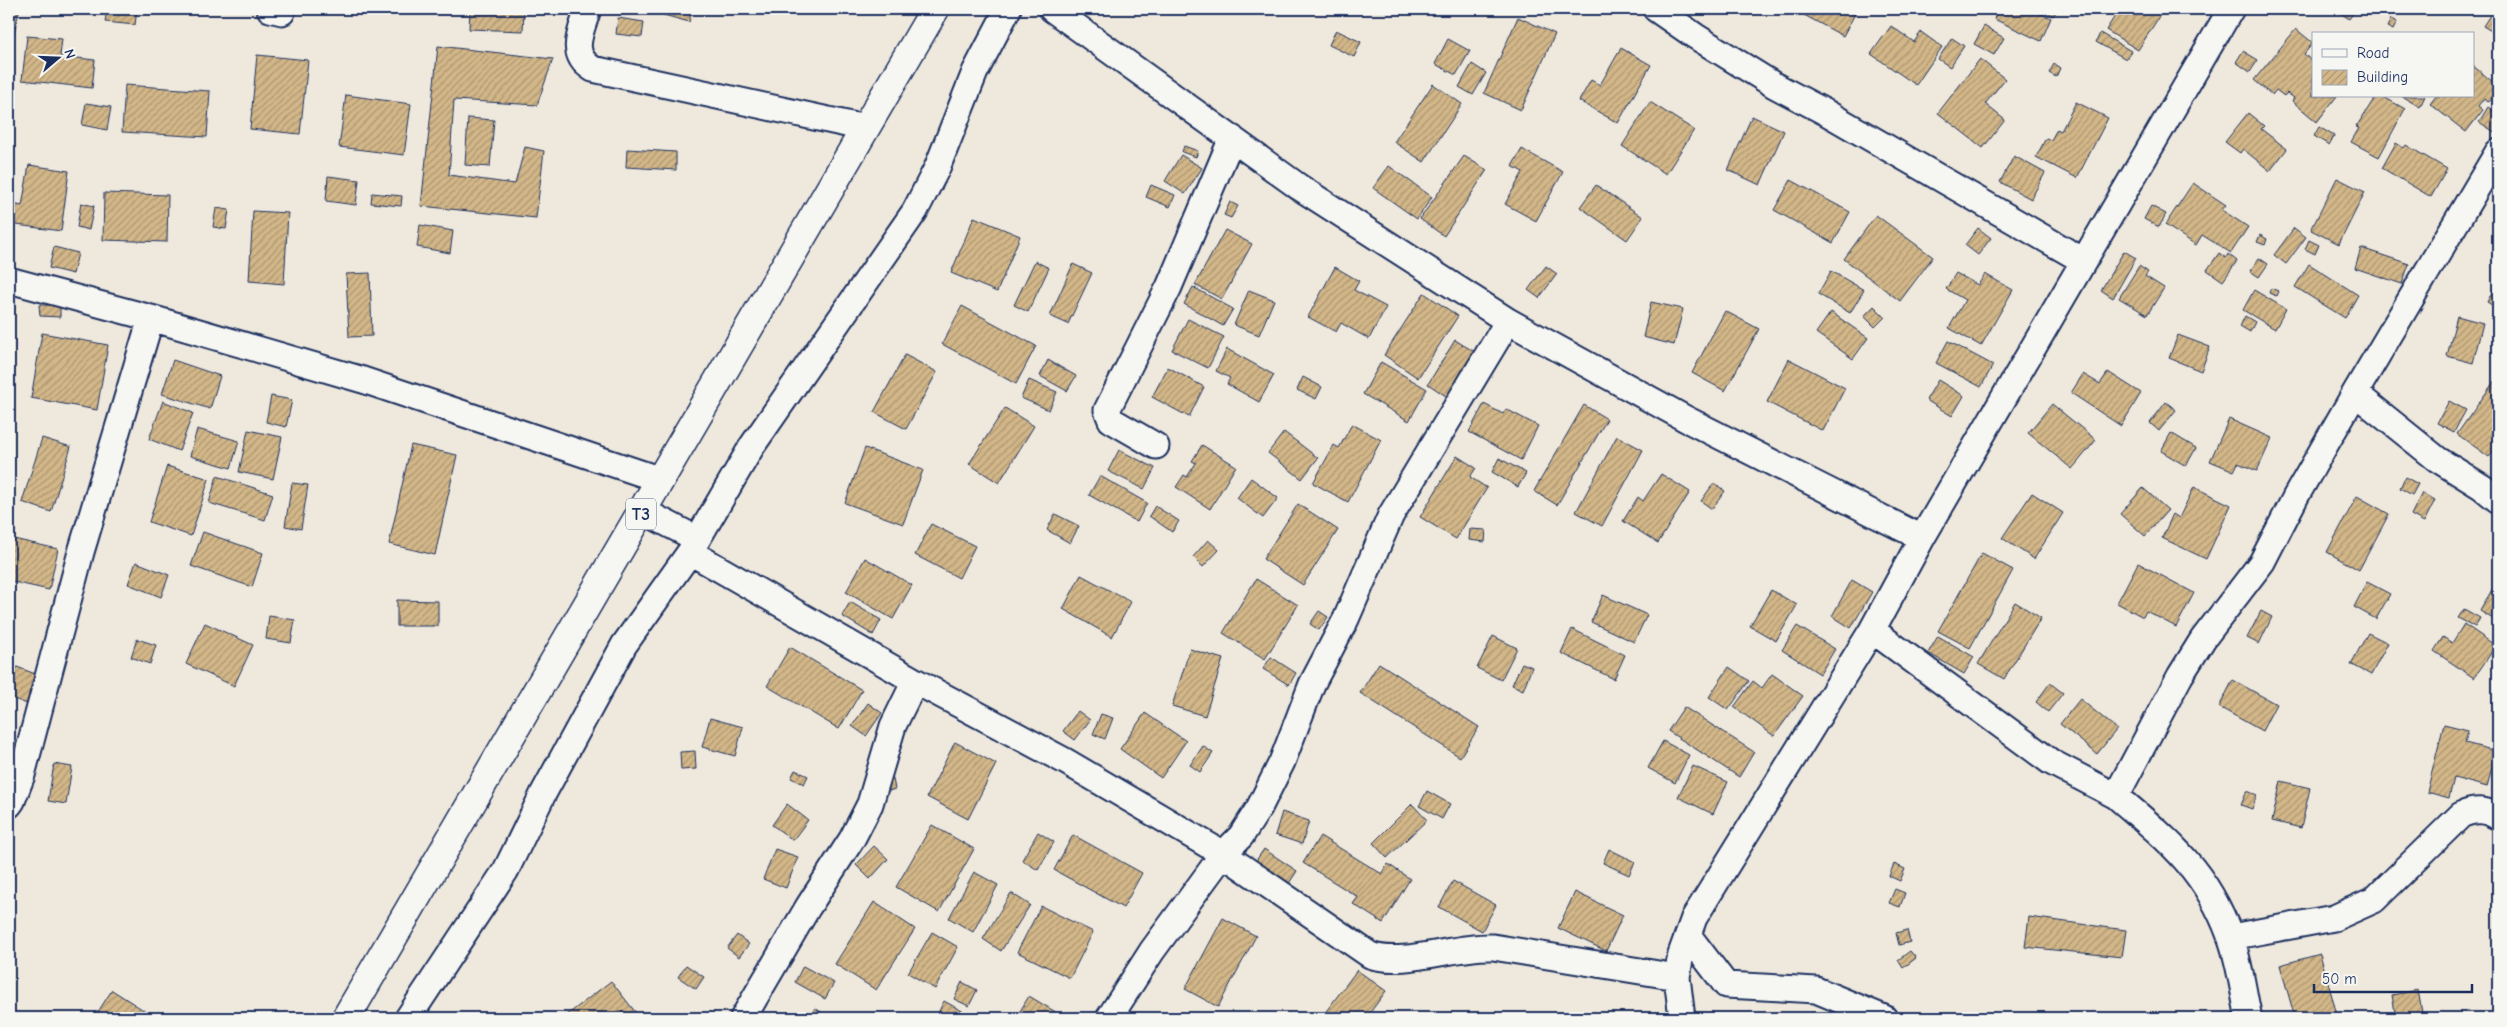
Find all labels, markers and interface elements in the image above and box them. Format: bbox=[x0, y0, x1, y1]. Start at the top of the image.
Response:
north arrow bbox=[32, 32, 82, 82]
legend bbox=[2312, 32, 2474, 98]
text: Road bbox=[2357, 44, 2389, 62]
text: N bbox=[60, 47, 79, 61]
text: Building bbox=[2357, 68, 2408, 86]
road number: T3 bbox=[626, 498, 656, 530]
scale bar bbox=[2314, 962, 2472, 994]
text: 50 m bbox=[2322, 970, 2357, 988]

